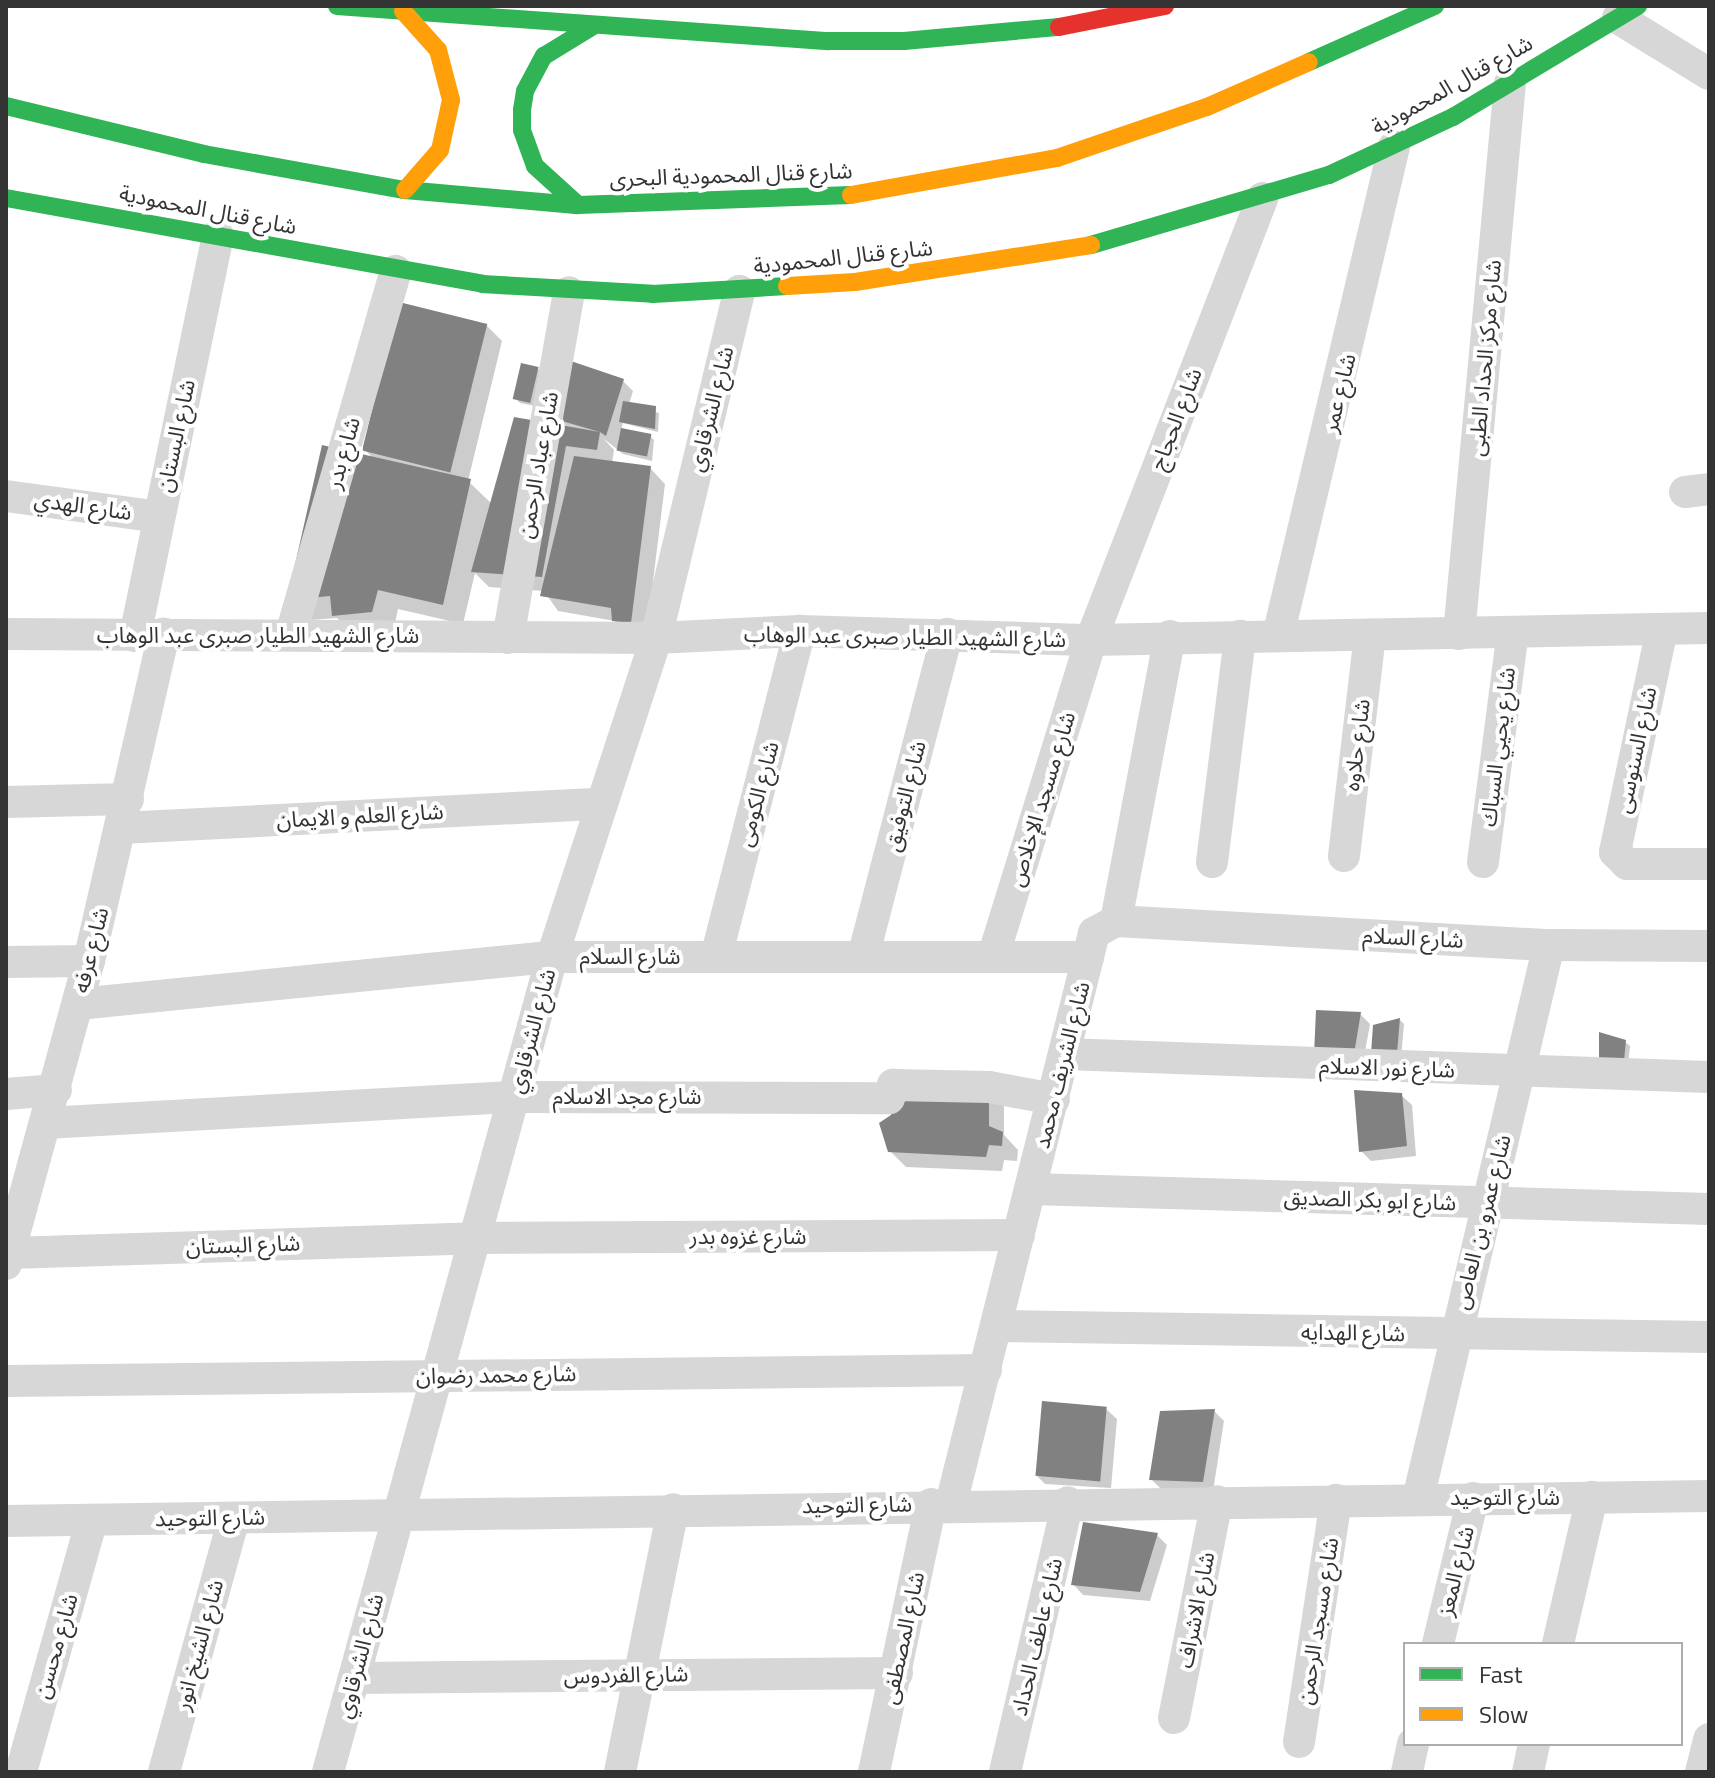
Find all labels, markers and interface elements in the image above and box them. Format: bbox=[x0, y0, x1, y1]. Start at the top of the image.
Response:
street label: شارع قنال المحمودية bbox=[1367, 30, 1537, 140]
street label: شارع قنال المحمودية البحرى bbox=[609, 158, 853, 192]
street label: شارع قنال المحمودية bbox=[117, 180, 299, 240]
street label: شارع قنال المحمودية bbox=[752, 234, 934, 280]
street label: شارع مركز الحداد الطبى bbox=[1463, 259, 1507, 457]
street label: شارع الشرقاوي bbox=[683, 344, 739, 474]
street label: شارع عمر bbox=[1316, 351, 1362, 435]
street label: شارع الحجاج bbox=[1144, 364, 1208, 474]
street label: شارع البستان bbox=[151, 377, 201, 495]
street label: شارع عباد الرحمن bbox=[512, 390, 564, 540]
street label: شارع بدر bbox=[320, 414, 366, 492]
street label: شارع الهدي bbox=[33, 486, 133, 526]
street label: شارع الشهيد الطيار صبرى عبد الوهاب bbox=[744, 621, 1066, 653]
street label: شارع الشهيد الطيار صبرى عبد الوهاب bbox=[97, 623, 419, 649]
street label: شارع يحيي السباك bbox=[1475, 666, 1521, 828]
street label: شارع السنوسى bbox=[1610, 684, 1662, 816]
street label: شارع حلاوه bbox=[1338, 697, 1376, 793]
street label: شارع مسجد الإخلاص bbox=[1003, 708, 1081, 890]
street label: شارع الكومى bbox=[731, 738, 785, 850]
street label: شارع التوفيق bbox=[879, 738, 931, 854]
street label: شارع العلم و الايمان bbox=[276, 798, 444, 834]
street label: شارع عرفه bbox=[68, 904, 114, 996]
street label: شارع السلام bbox=[1362, 922, 1464, 954]
street label: شارع السلام bbox=[579, 944, 681, 970]
street label: شارع الشرقاوي bbox=[503, 966, 561, 1096]
street label: شارع الشريف محمد bbox=[1029, 979, 1095, 1151]
street label: شارع نور الاسلام bbox=[1319, 1052, 1455, 1084]
street label: شارع مجد الاسلام bbox=[553, 1084, 701, 1110]
street label: شارع عمرو بن العاص bbox=[1448, 1132, 1516, 1312]
street label: شارع ابو بكر الصديق bbox=[1283, 1184, 1457, 1216]
street label: شارع غزوه بدر bbox=[690, 1224, 806, 1250]
street label: شارع البستان bbox=[185, 1230, 301, 1260]
street label: شارع الهدايه bbox=[1301, 1319, 1405, 1347]
street label: شارع محمد رضوان bbox=[416, 1360, 576, 1390]
street label: شارع التوحيد bbox=[1450, 1485, 1560, 1511]
street label: شارع التوحيد bbox=[802, 1491, 912, 1519]
street label: شارع التوحيد bbox=[155, 1504, 265, 1532]
street label: شارع المعز bbox=[1432, 1523, 1480, 1619]
street label: شارع مسجد الرحمن bbox=[1292, 1535, 1344, 1707]
street label: شارع الاشراف bbox=[1172, 1550, 1220, 1670]
street label: شارع عاطف الحداد bbox=[1006, 1555, 1068, 1719]
street label: شارع المصطفى bbox=[876, 1569, 930, 1707]
street label: شارع الشيخ انور bbox=[169, 1577, 229, 1713]
street label: شارع محسن bbox=[28, 1590, 84, 1702]
street label: شارع الشرقاوي bbox=[331, 1591, 389, 1721]
legend bbox=[1403, 1642, 1683, 1746]
text: Fast bbox=[1479, 1656, 1522, 1692]
street label: شارع الفردوس bbox=[564, 1661, 688, 1689]
text: Slow bbox=[1479, 1696, 1528, 1732]

